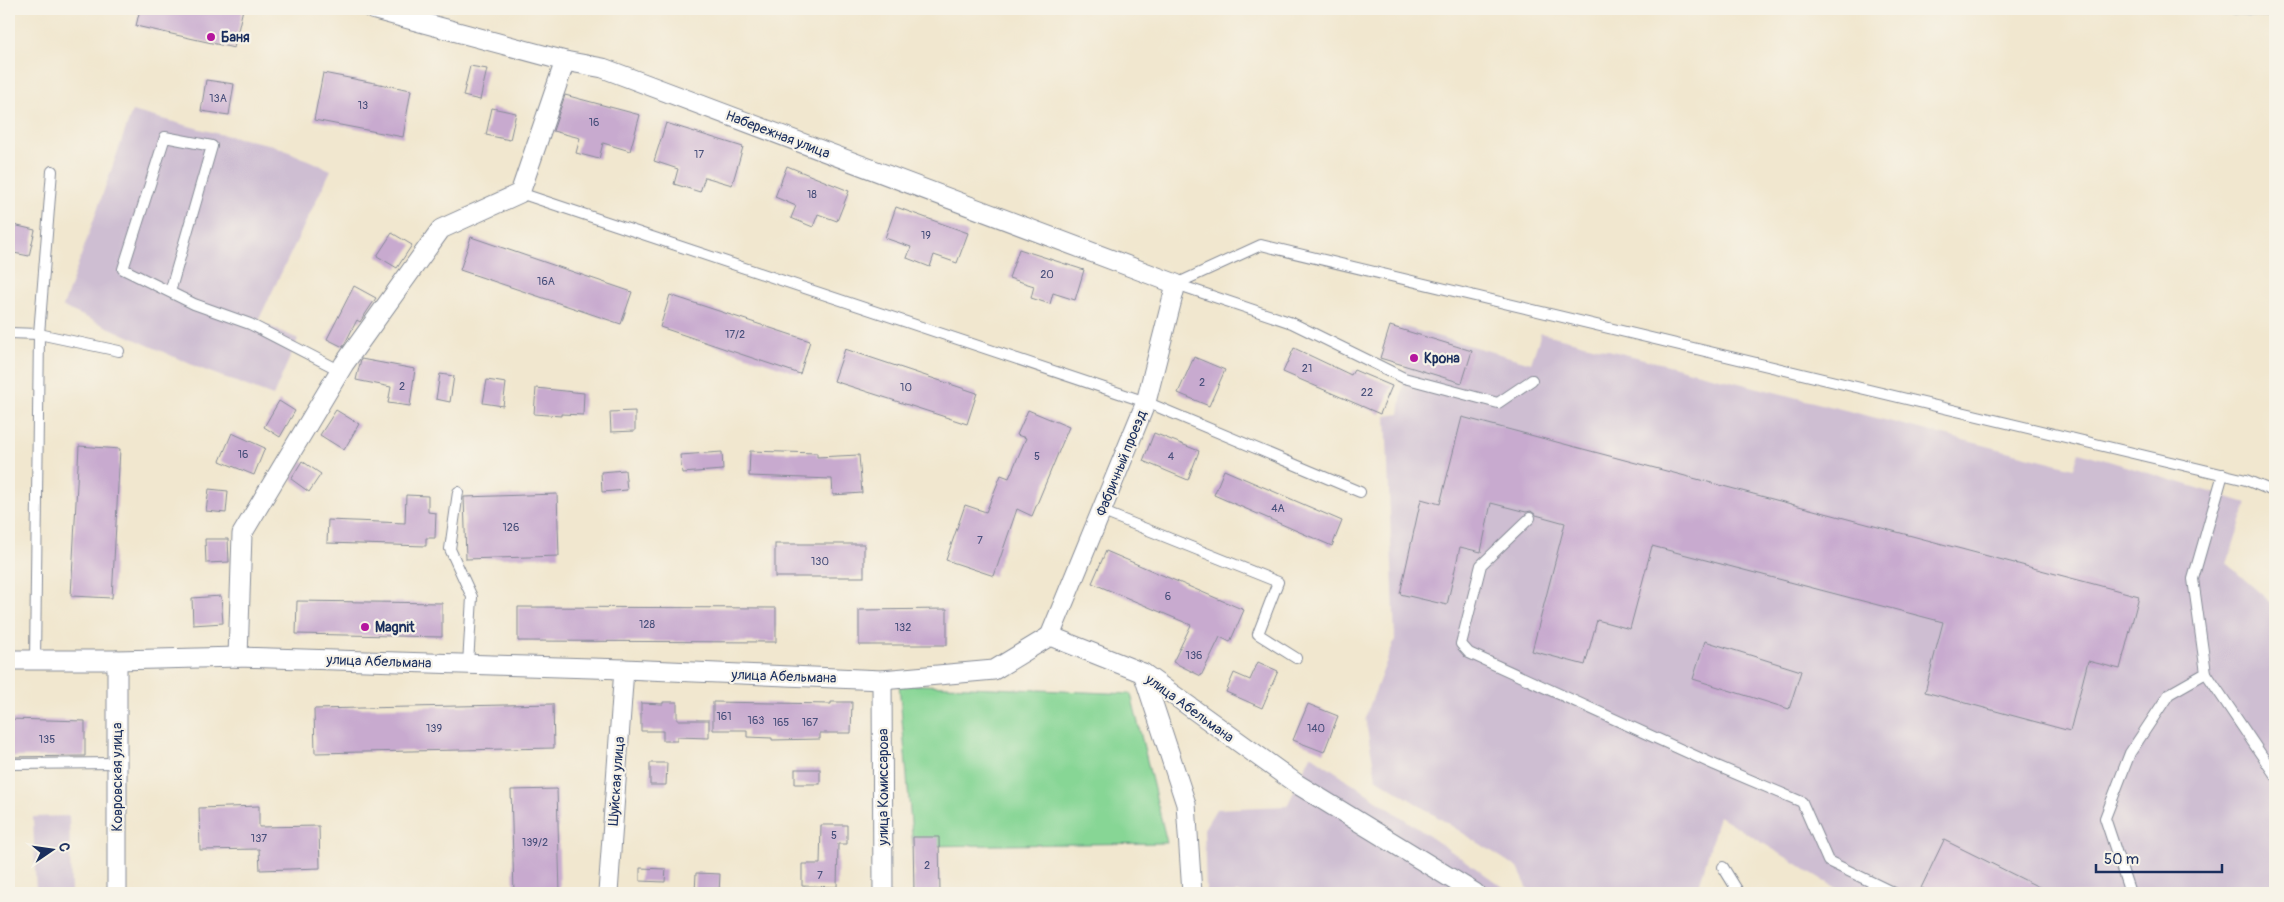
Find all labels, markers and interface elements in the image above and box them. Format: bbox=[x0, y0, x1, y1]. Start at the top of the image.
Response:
place label: Баня bbox=[221, 29, 250, 46]
marker: Баня bbox=[205, 31, 217, 43]
house number: 13А bbox=[209, 92, 227, 105]
house number: 13 bbox=[358, 99, 368, 112]
street label: Набережная улица bbox=[723, 107, 832, 162]
house number: 16 bbox=[589, 116, 599, 129]
house number: 17 bbox=[694, 148, 704, 161]
house number: 18 bbox=[807, 188, 817, 201]
house number: 19 bbox=[921, 229, 931, 242]
house number: 20 bbox=[1040, 268, 1054, 281]
house number: 16А bbox=[537, 275, 555, 288]
house number: 17/2 bbox=[725, 328, 745, 341]
place label: Крона bbox=[1424, 350, 1460, 367]
marker: Крона bbox=[1408, 352, 1420, 364]
house number: 21 bbox=[1302, 362, 1312, 375]
house number: 2 bbox=[1199, 376, 1205, 389]
house number: 2 bbox=[399, 380, 405, 393]
house number: 10 bbox=[900, 381, 912, 394]
house number: 22 bbox=[1361, 386, 1373, 399]
street label: Фабричный проезд bbox=[1093, 407, 1151, 519]
house number: 16 bbox=[238, 448, 248, 461]
house number: 5 bbox=[1034, 450, 1040, 463]
house number: 4 bbox=[1168, 450, 1175, 463]
house number: 4А bbox=[1271, 502, 1285, 515]
house number: 126 bbox=[503, 521, 519, 534]
house number: 7 bbox=[977, 534, 983, 547]
house number: 130 bbox=[811, 555, 829, 568]
house number: 6 bbox=[1165, 590, 1171, 603]
house number: 128 bbox=[639, 618, 655, 631]
place label: Magnit bbox=[375, 619, 415, 636]
marker: Magnit bbox=[359, 621, 371, 633]
house number: 132 bbox=[895, 621, 911, 634]
house number: 136 bbox=[1186, 649, 1202, 662]
street label: улица Абельмана bbox=[325, 651, 432, 672]
street label: улица Абельмана bbox=[730, 666, 837, 687]
street label: улица Абельмана bbox=[1141, 670, 1237, 746]
house number: 161 bbox=[716, 710, 732, 723]
house number: 163 bbox=[748, 714, 764, 727]
house number: 165 bbox=[773, 716, 789, 729]
house number: 167 bbox=[802, 716, 818, 729]
house number: 139 bbox=[426, 722, 442, 735]
house number: 140 bbox=[1307, 722, 1325, 735]
street label: Ковровская улица bbox=[109, 723, 126, 831]
street label: улица Комиссарова bbox=[875, 728, 892, 847]
house number: 135 bbox=[39, 733, 55, 746]
street label: Шуйская улица bbox=[605, 736, 628, 826]
north arrow bbox=[28, 824, 78, 874]
house number: 5 bbox=[831, 829, 837, 842]
house number: 137 bbox=[251, 832, 267, 845]
house number: 139/2 bbox=[522, 836, 548, 849]
text: С bbox=[55, 841, 74, 854]
scale bar bbox=[2096, 842, 2223, 874]
text: 50 m bbox=[2104, 850, 2139, 869]
house number: 2 bbox=[924, 859, 930, 872]
house number: 7 bbox=[817, 869, 823, 882]

